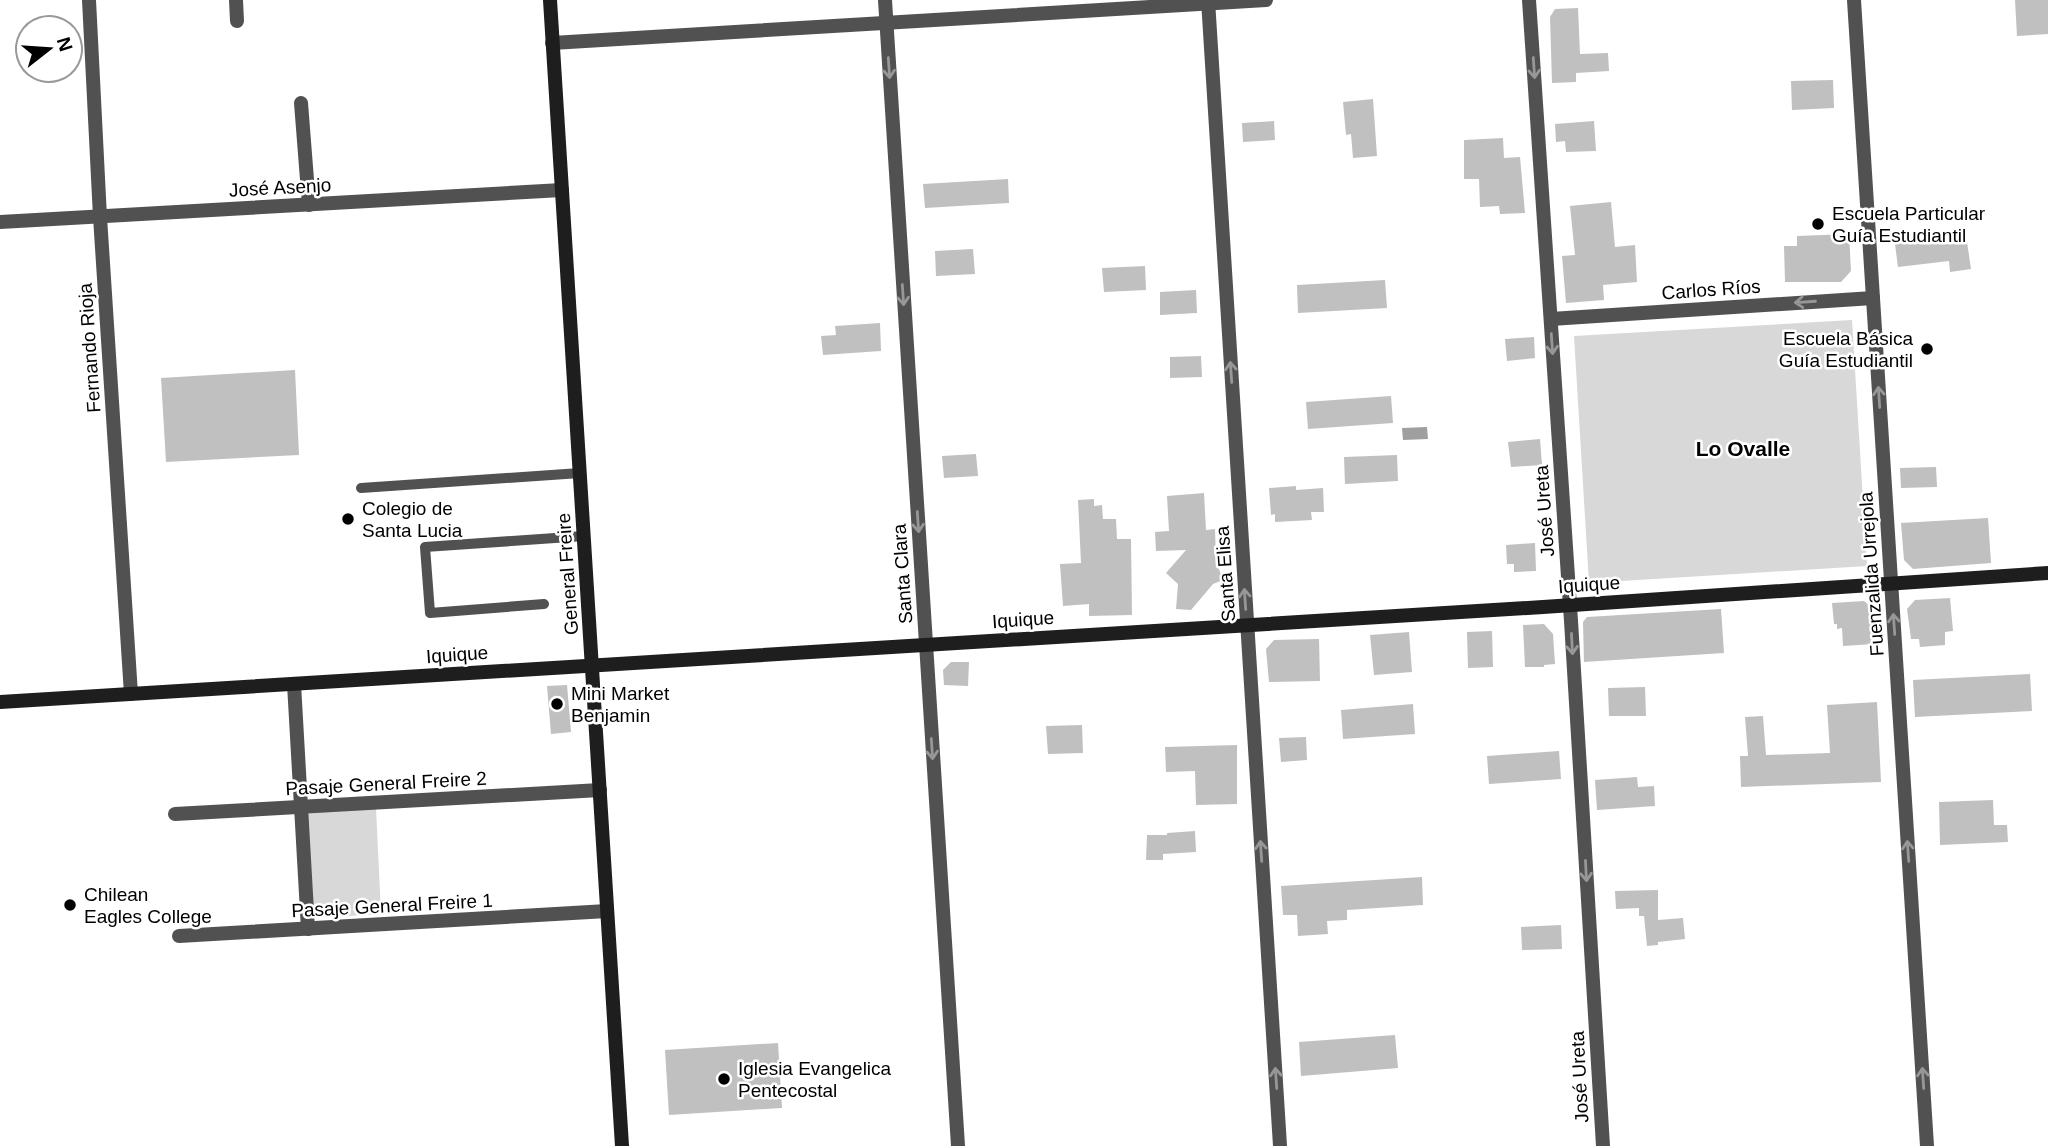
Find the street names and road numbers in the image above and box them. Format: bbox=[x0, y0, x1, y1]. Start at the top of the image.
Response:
street label: José Asenjo bbox=[228, 174, 332, 201]
street label: Carlos Ríos bbox=[1661, 276, 1761, 303]
street label: Fernando Rioja bbox=[74, 282, 105, 414]
street label: José Ureta bbox=[1531, 464, 1558, 558]
street label: Fuenzalida Urrejola bbox=[1855, 491, 1888, 657]
street label: General Freire bbox=[553, 512, 582, 636]
street label: Santa Clara bbox=[888, 523, 916, 625]
street label: Santa Elisa bbox=[1212, 525, 1239, 623]
street label: Iquique bbox=[1557, 572, 1621, 597]
street label: Iquique bbox=[991, 607, 1055, 632]
street label: Iquique bbox=[425, 642, 489, 667]
street label: Pasaje General Freire 2 bbox=[285, 768, 487, 799]
street label: Pasaje General Freire 1 bbox=[291, 890, 493, 921]
street label: José Ureta bbox=[1567, 1030, 1592, 1123]

